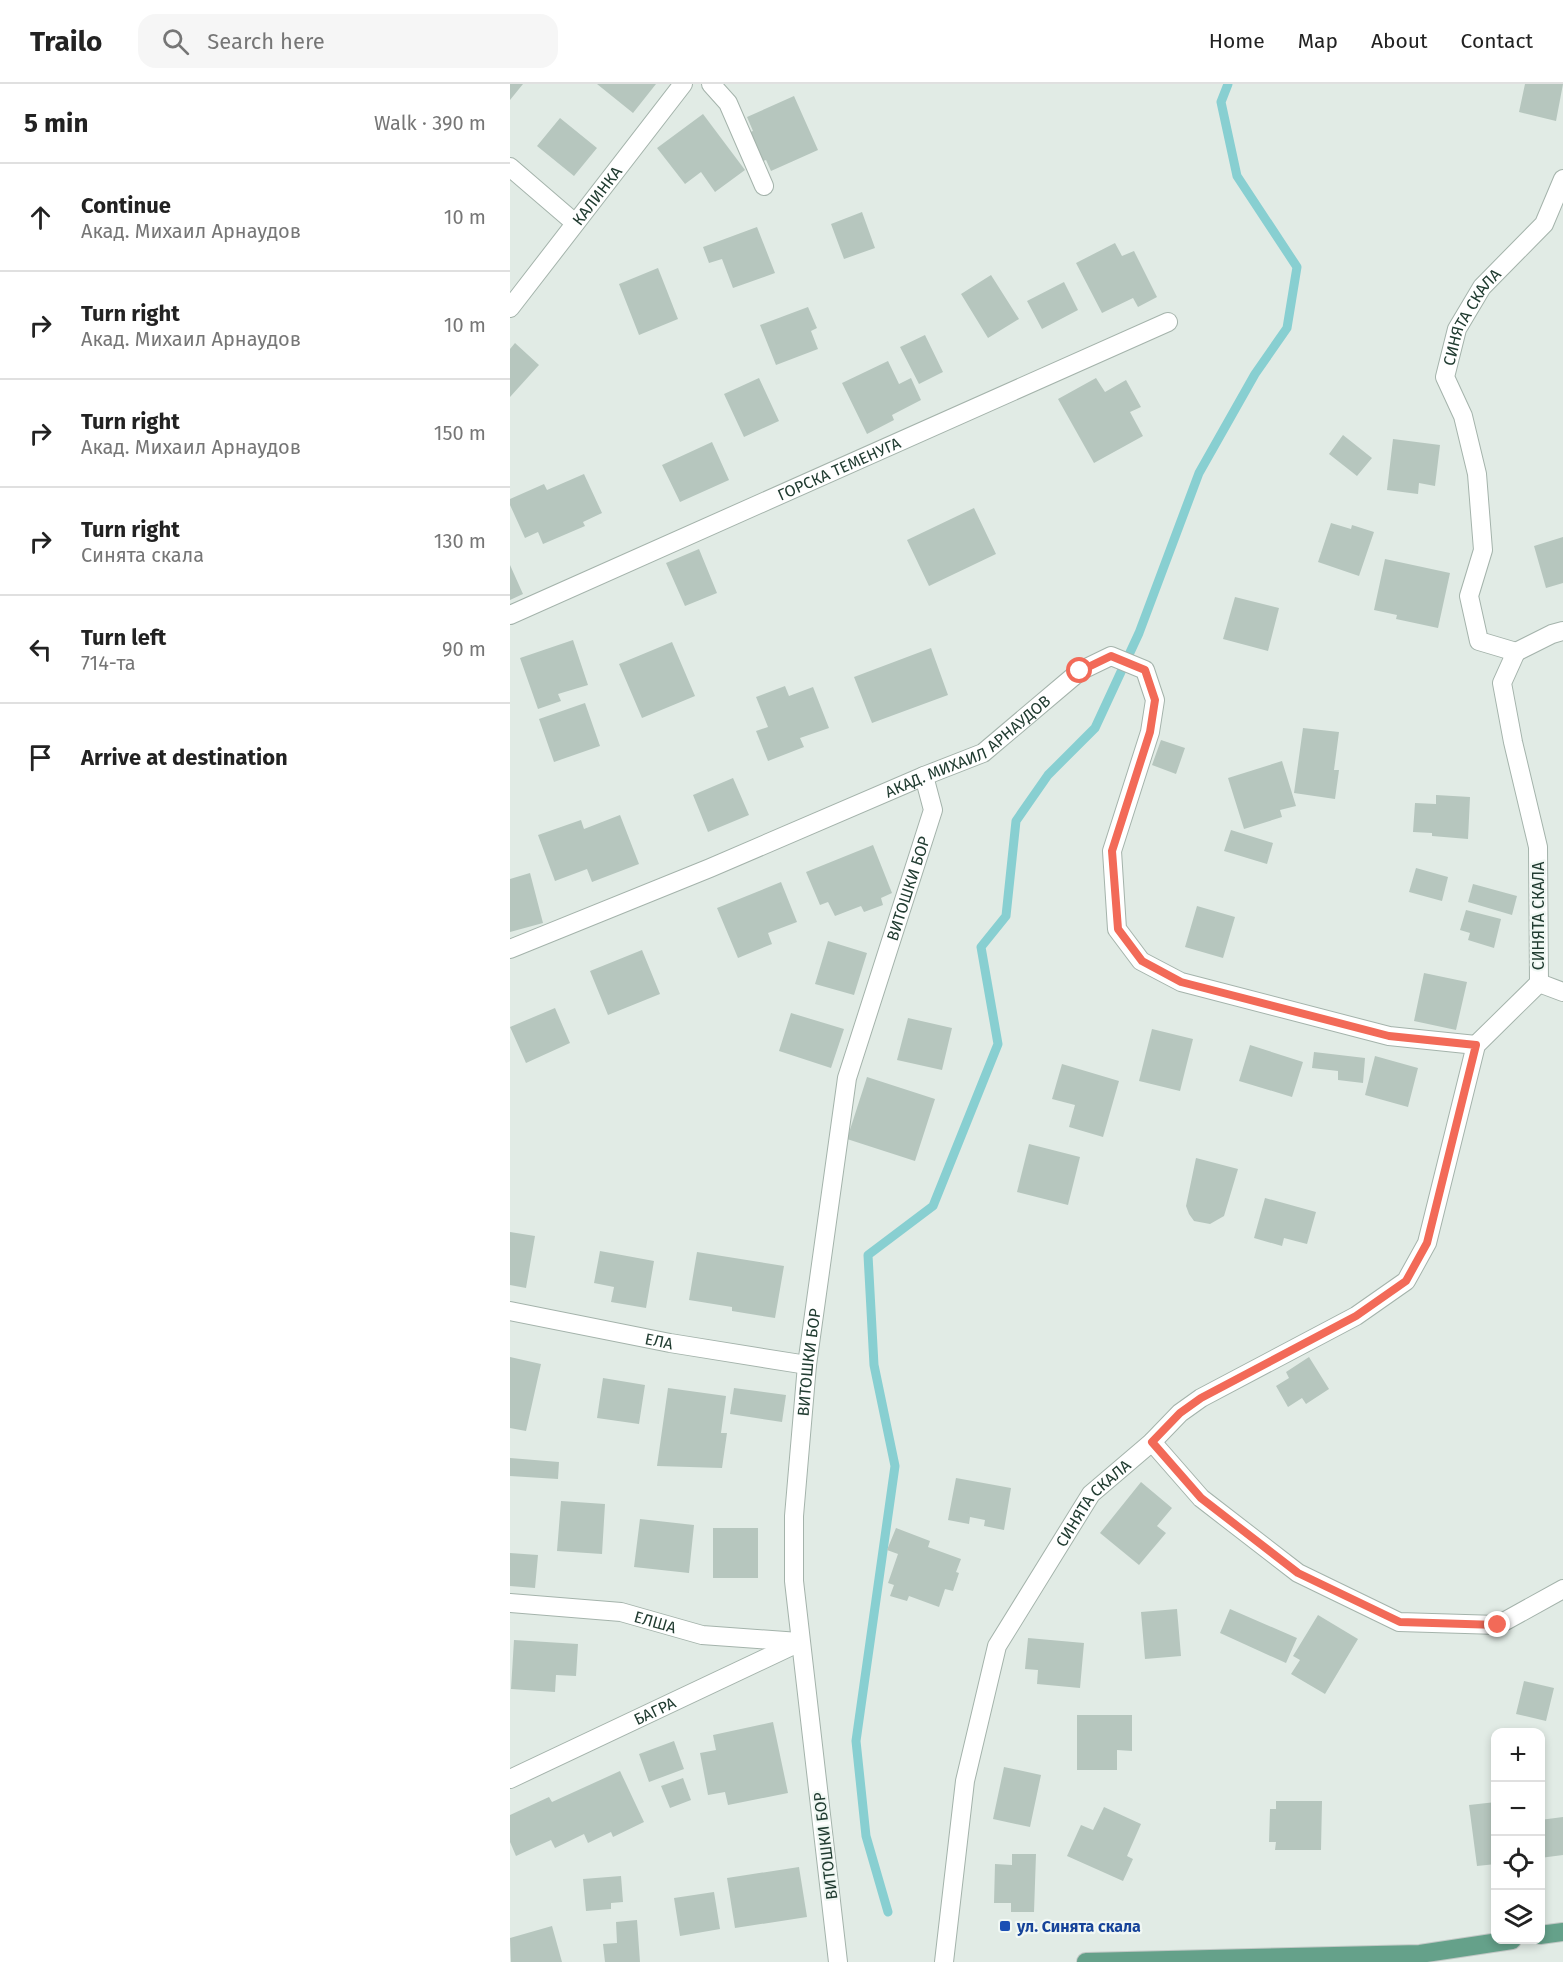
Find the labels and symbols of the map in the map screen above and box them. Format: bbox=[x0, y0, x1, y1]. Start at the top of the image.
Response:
street label: КАЛИНКА bbox=[568, 162, 626, 229]
street label: СИНЯТА СКАЛА bbox=[1439, 264, 1505, 368]
street label: ГОРСКА ТЕМЕНУГА bbox=[775, 433, 904, 505]
route start bbox=[1066, 657, 1092, 683]
street label: АКАД. МИХАИЛ АРНАУДОВ bbox=[882, 691, 1054, 802]
street label: ВИТОШКИ БОР bbox=[883, 834, 934, 943]
street label: СИНЯТА СКАЛА bbox=[1529, 861, 1548, 970]
street label: ВИТОШКИ БОР bbox=[794, 1307, 825, 1417]
street label: ЕЛА bbox=[643, 1329, 675, 1354]
street label: СИНЯТА СКАЛА bbox=[1052, 1455, 1135, 1550]
street label: ЕЛША bbox=[632, 1607, 679, 1637]
route end bbox=[1484, 1611, 1510, 1637]
street label: БАГРА bbox=[631, 1693, 680, 1729]
street label: ВИТОШКИ БОР bbox=[809, 1791, 842, 1901]
place label: ул. Синята скала bbox=[1016, 1917, 1141, 1936]
marker: ул. Синята скала bbox=[998, 1919, 1012, 1933]

